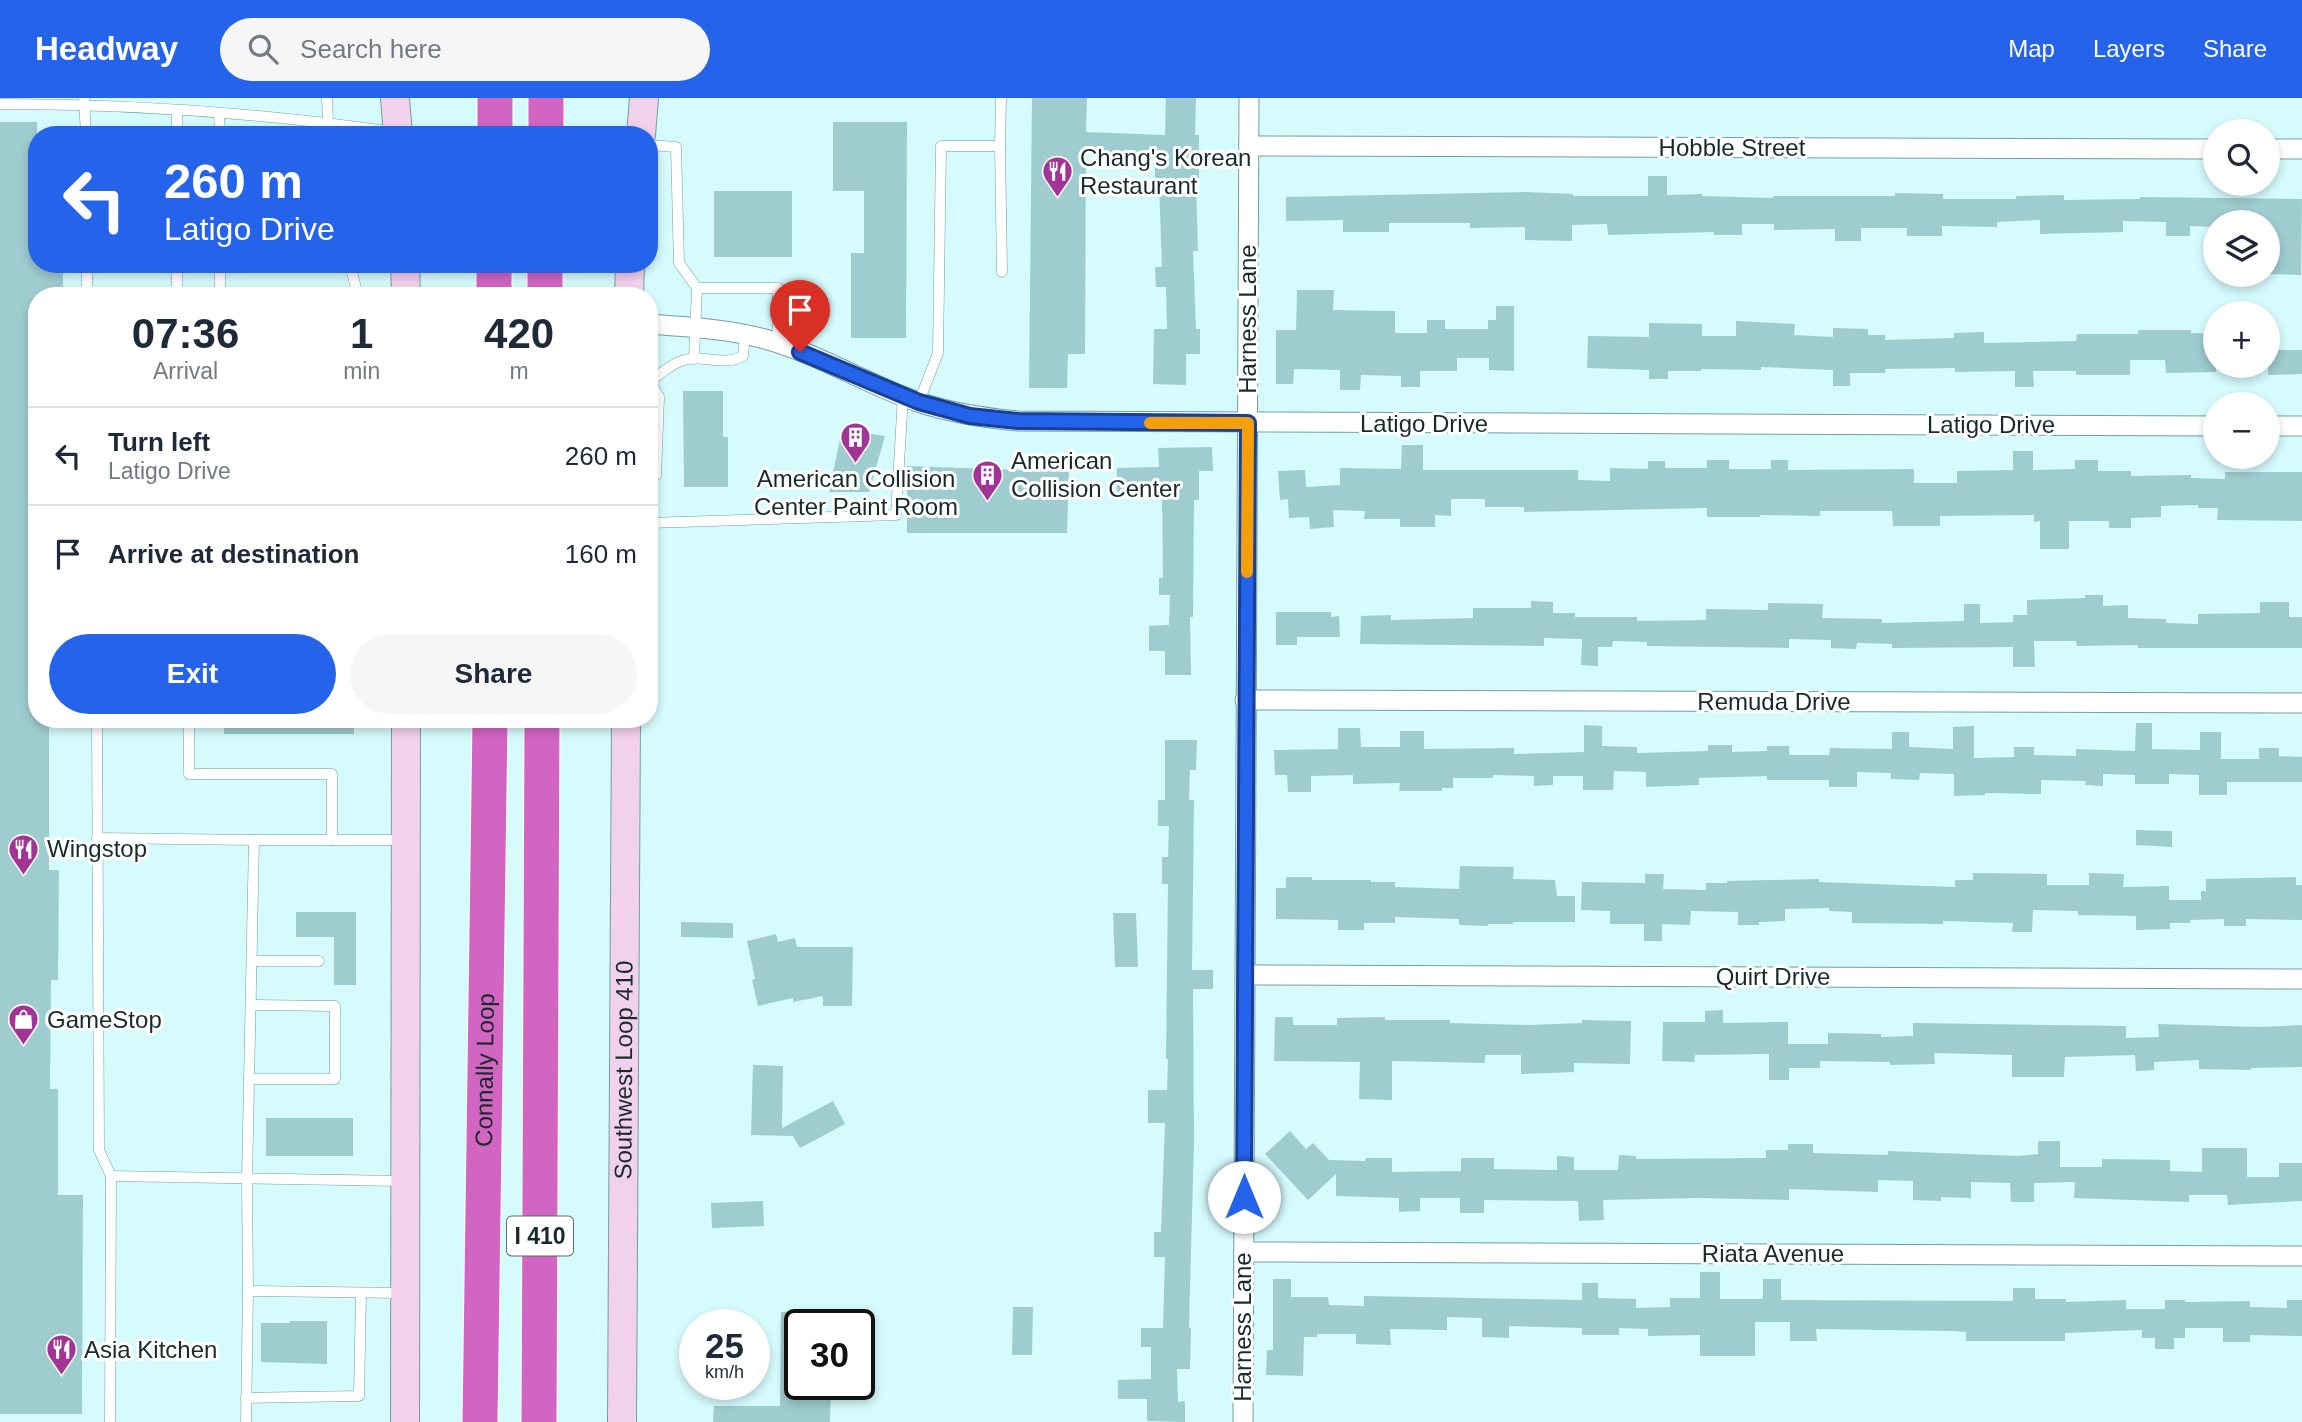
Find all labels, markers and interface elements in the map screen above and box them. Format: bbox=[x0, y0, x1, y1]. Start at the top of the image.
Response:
search box bbox=[220, 18, 710, 81]
text: Headway bbox=[35, 30, 178, 67]
icon: search bbox=[244, 30, 282, 68]
text: Search here bbox=[300, 34, 442, 64]
text: Map bbox=[2008, 35, 2055, 62]
text: Layers bbox=[2093, 35, 2165, 62]
text: Share bbox=[2203, 35, 2267, 62]
map controls bbox=[2203, 119, 2280, 469]
button: search bbox=[2203, 119, 2280, 196]
street label: Hobble Street bbox=[1659, 134, 1806, 161]
place label: Chang's Korean Restaurant bbox=[1080, 144, 1251, 199]
icon: left bbox=[49, 154, 140, 245]
text: 260 m bbox=[164, 154, 303, 208]
restaurant icon: Chang's Korean Restaurant bbox=[1040, 155, 1074, 199]
button: layers bbox=[2203, 210, 2280, 287]
text: Latigo Drive bbox=[164, 211, 335, 247]
street label: Harness Lane bbox=[1234, 244, 1261, 394]
pin bbox=[770, 280, 830, 352]
icon: arrive bbox=[781, 291, 819, 329]
button: + bbox=[2203, 301, 2280, 378]
text: 07:36 bbox=[132, 310, 239, 357]
text: 1 bbox=[350, 310, 373, 357]
text: 420 bbox=[484, 310, 554, 357]
text: Arrival bbox=[153, 358, 218, 384]
text: min bbox=[343, 358, 380, 384]
text: m bbox=[510, 358, 529, 384]
button: − bbox=[2203, 392, 2280, 469]
street label: Latigo Drive bbox=[1360, 410, 1488, 437]
street label: Latigo Drive bbox=[1927, 411, 2055, 438]
building icon: American Collision Center Paint Room bbox=[839, 420, 873, 464]
text: Turn left bbox=[108, 427, 210, 457]
icon: left bbox=[49, 437, 87, 475]
text: 260 m bbox=[565, 441, 637, 471]
place label: American Collision Center bbox=[1011, 447, 1180, 502]
text: Latigo Drive bbox=[108, 458, 231, 484]
building icon: American Collision Center bbox=[971, 458, 1005, 502]
place label: American Collision Center Paint Room bbox=[754, 465, 958, 520]
icon: arrive bbox=[49, 535, 87, 573]
text: Arrive at destination bbox=[108, 539, 359, 569]
text: 160 m bbox=[565, 539, 637, 569]
button: Exit bbox=[49, 634, 336, 714]
button: Share bbox=[350, 634, 637, 714]
street label: Remuda Drive bbox=[1697, 688, 1851, 715]
restaurant icon: Wingstop bbox=[7, 832, 41, 876]
place label: Wingstop bbox=[47, 835, 147, 862]
street label: Southwest Loop 410 bbox=[609, 960, 638, 1180]
street label: Quirt Drive bbox=[1716, 963, 1830, 990]
street label: Connally Loop bbox=[470, 993, 499, 1147]
shop icon: GameStop bbox=[7, 1003, 41, 1047]
place label: GameStop bbox=[47, 1006, 162, 1033]
position arrow bbox=[1207, 1160, 1281, 1234]
road number: I 410 bbox=[507, 1217, 573, 1256]
street label: Riata Avenue bbox=[1702, 1240, 1844, 1267]
street label: Harness Lane bbox=[1229, 1252, 1256, 1402]
speed limit sign: 30 bbox=[784, 1309, 875, 1400]
text: 25 bbox=[705, 1326, 744, 1365]
restaurant icon: Asia Kitchen bbox=[44, 1333, 78, 1377]
place label: Asia Kitchen bbox=[84, 1336, 217, 1363]
text: km/h bbox=[705, 1362, 744, 1382]

